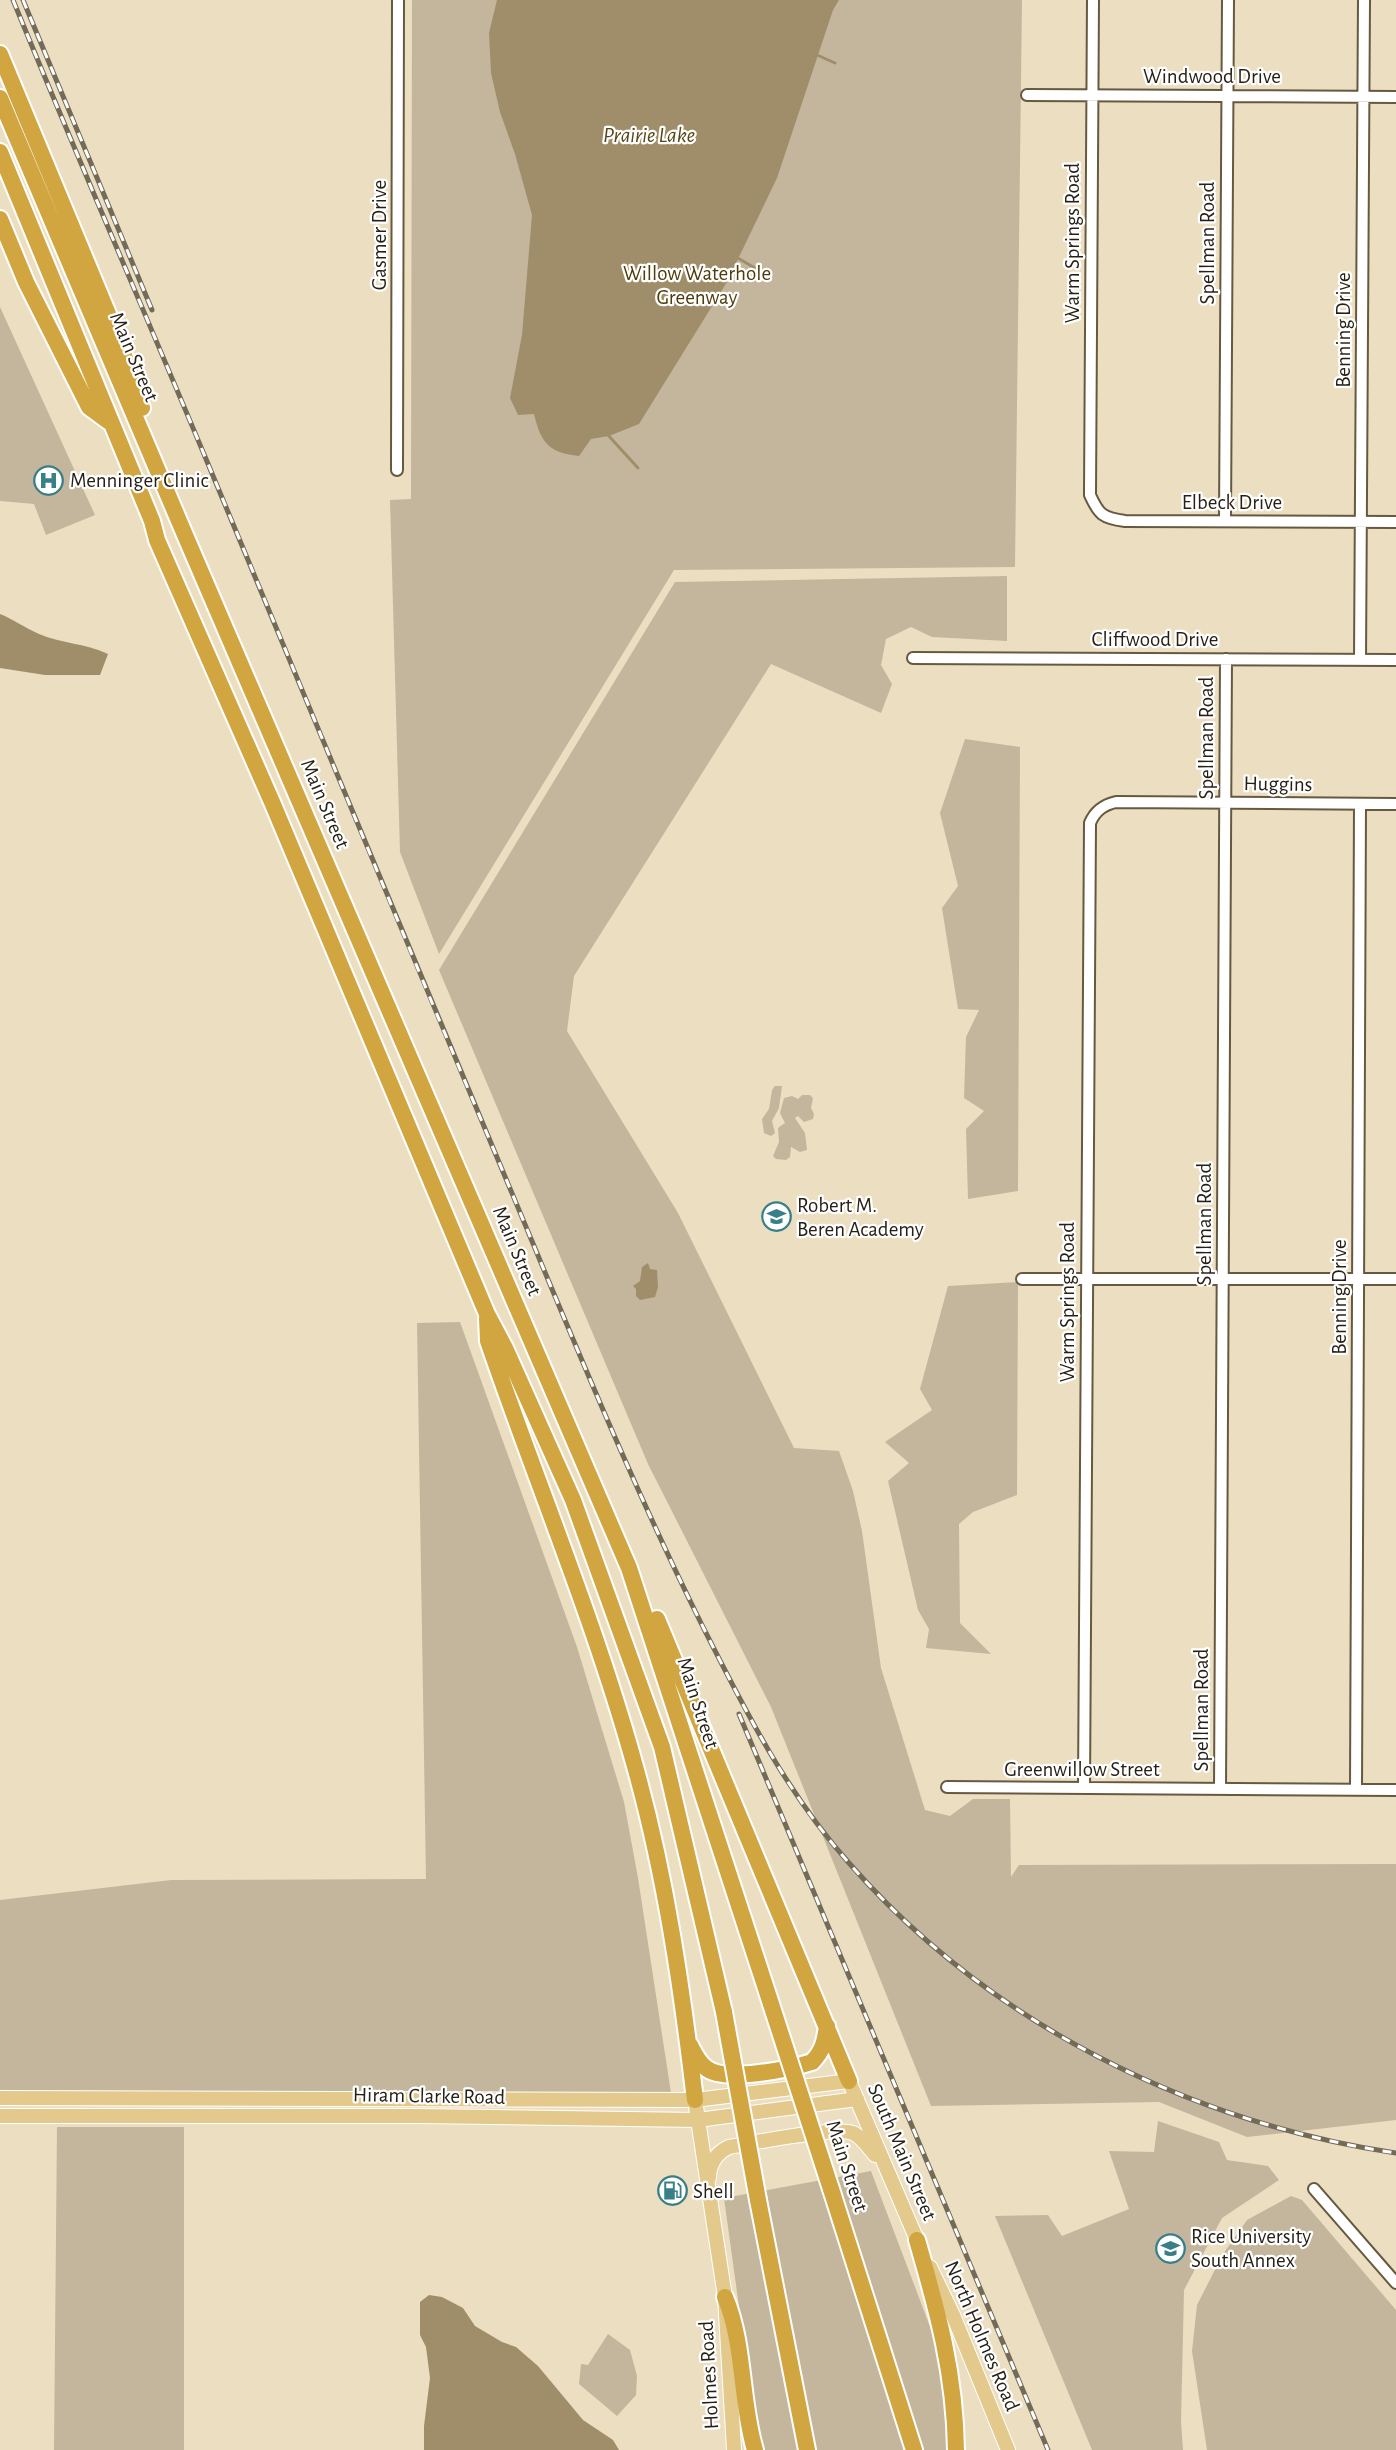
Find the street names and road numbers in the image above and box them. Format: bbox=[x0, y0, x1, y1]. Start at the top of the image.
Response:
street label: Windwood Drive bbox=[1143, 66, 1281, 87]
street label: Warm Springs Road bbox=[1062, 163, 1083, 323]
street label: Gasmer Drive bbox=[369, 180, 390, 290]
street label: Spellman Road bbox=[1197, 181, 1218, 305]
street label: Benning Drive bbox=[1333, 272, 1354, 388]
street label: Main Street bbox=[106, 309, 162, 405]
street label: Elbeck Drive bbox=[1182, 492, 1282, 513]
street label: Cliffwood Drive bbox=[1092, 629, 1218, 650]
street label: Spellman Road bbox=[1196, 676, 1217, 800]
street label: Main Street bbox=[297, 756, 353, 852]
street label: Huggins bbox=[1243, 773, 1313, 795]
street label: Spellman Road bbox=[1194, 1162, 1215, 1286]
street label: Main Street bbox=[489, 1203, 545, 1299]
street label: Warm Springs Road bbox=[1057, 1222, 1078, 1382]
street label: Benning Drive bbox=[1329, 1239, 1350, 1355]
street label: Spellman Road bbox=[1191, 1648, 1212, 1772]
street label: Main Street bbox=[673, 1655, 723, 1752]
street label: Greenwillow Street bbox=[1004, 1759, 1160, 1780]
street label: South Main Street bbox=[864, 2080, 940, 2224]
street label: Hiram Clarke Road bbox=[353, 2084, 505, 2108]
street label: Main Street bbox=[822, 2118, 872, 2215]
street label: North Holmes Road bbox=[941, 2258, 1023, 2414]
street label: Holmes Road bbox=[696, 2320, 722, 2430]

